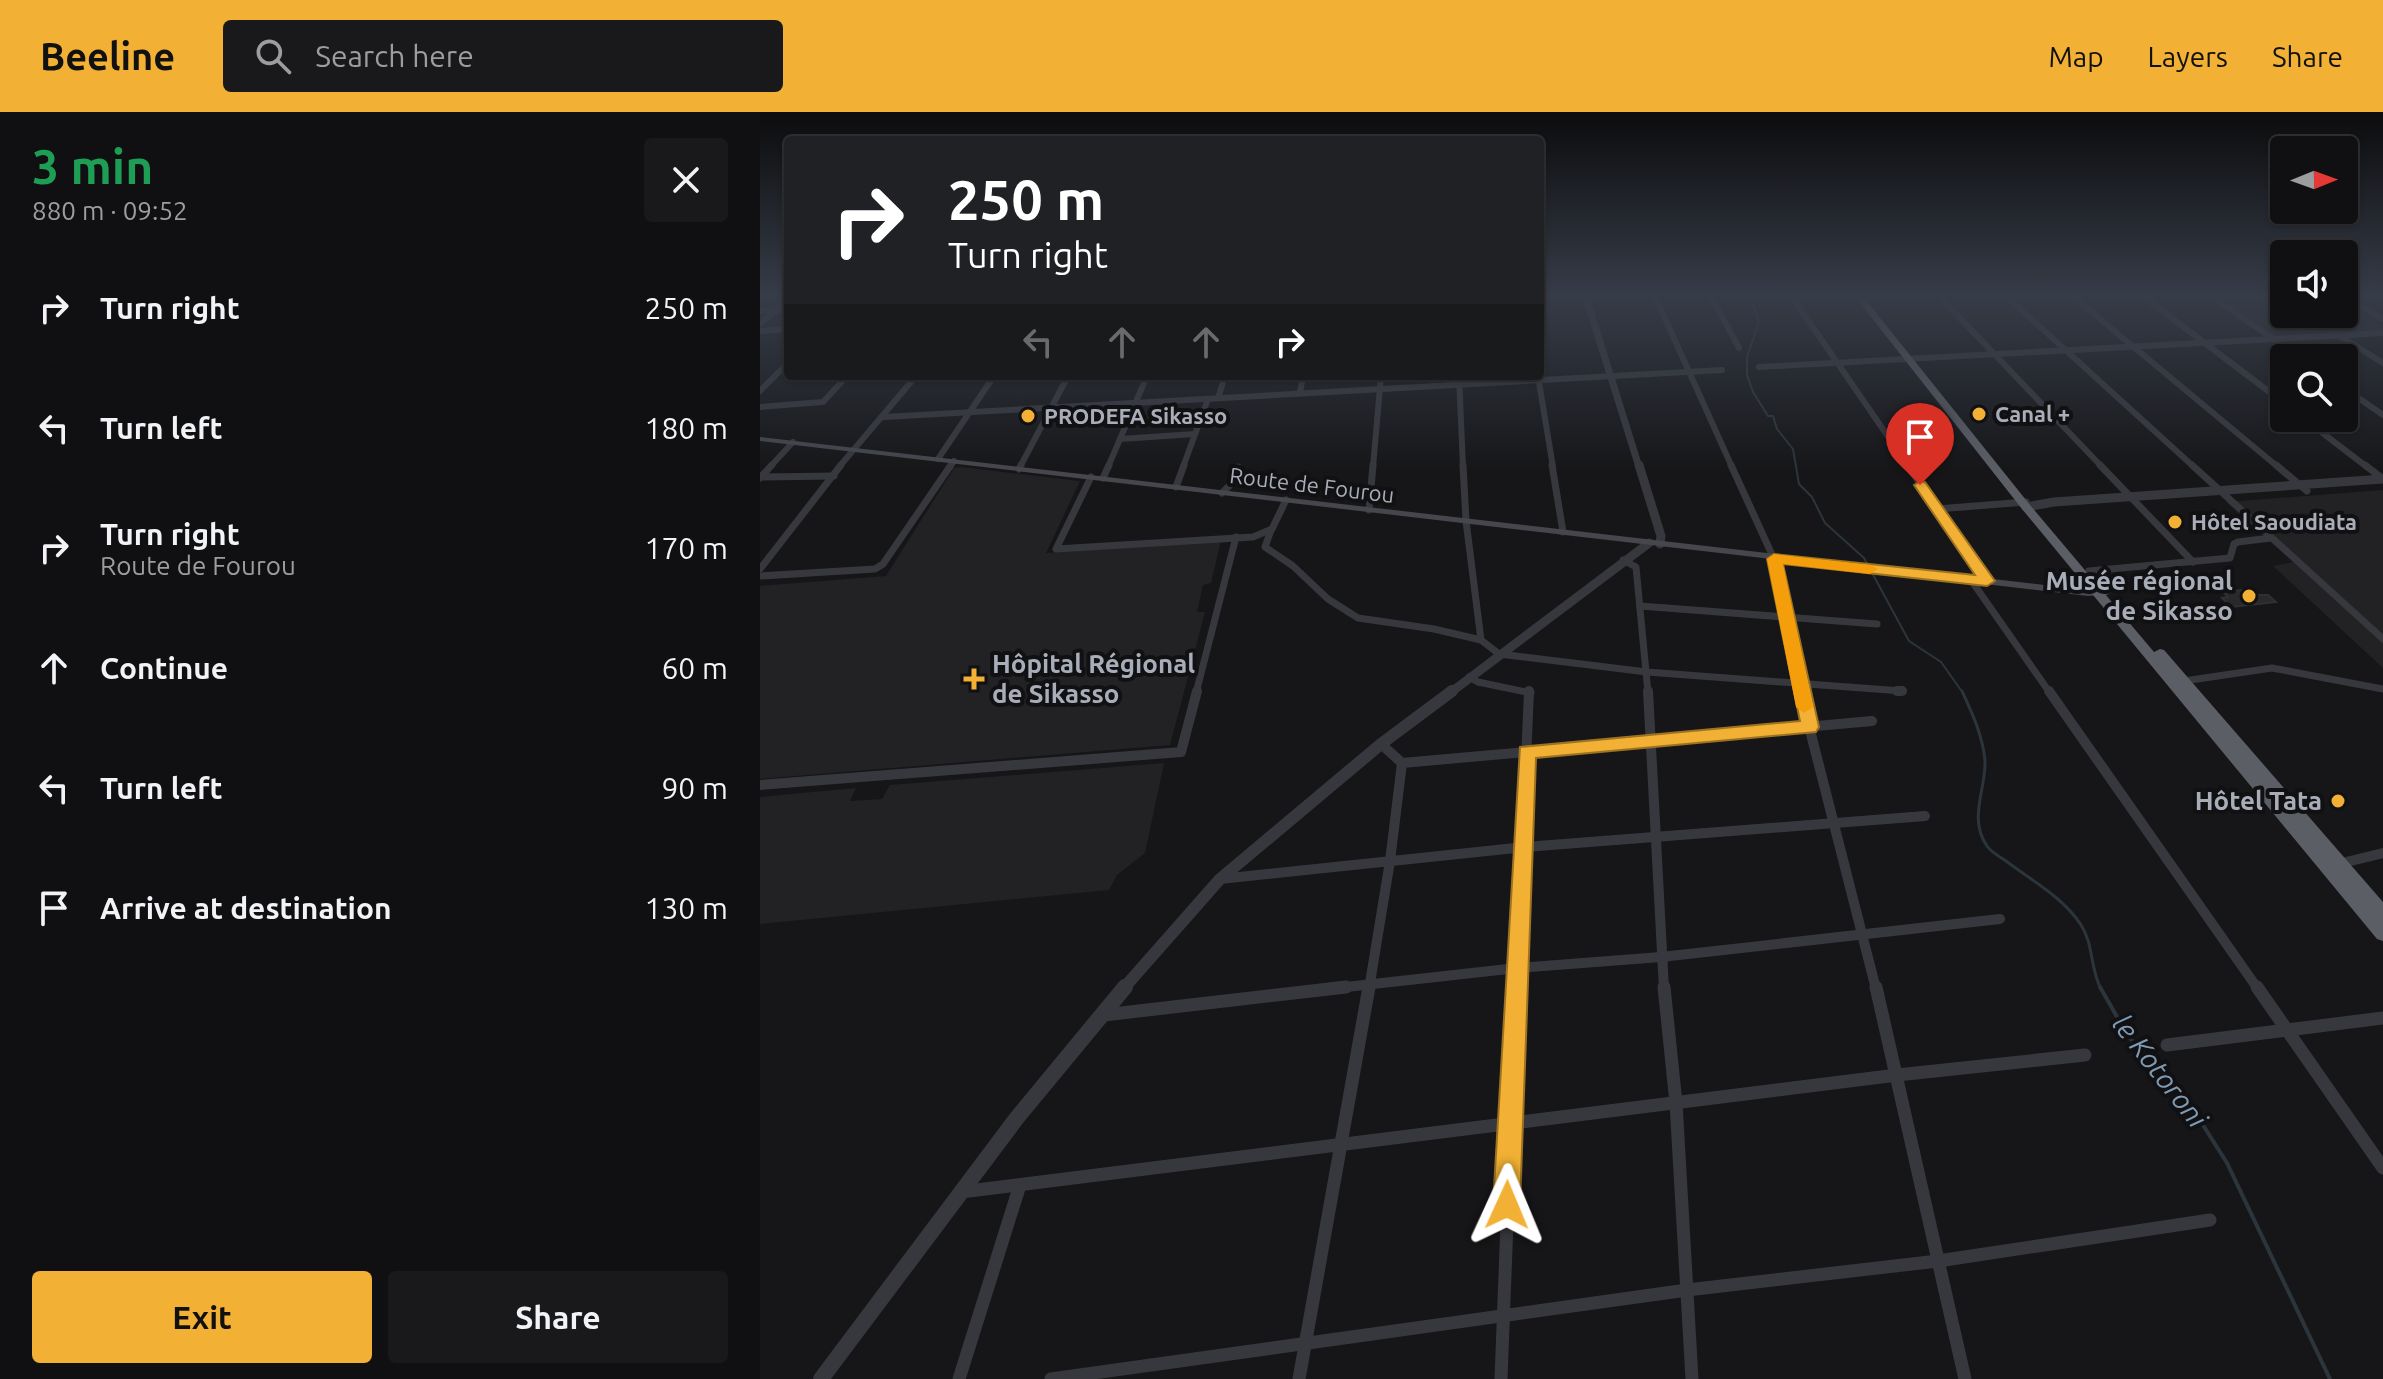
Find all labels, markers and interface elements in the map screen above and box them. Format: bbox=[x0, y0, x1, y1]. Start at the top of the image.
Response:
search box bbox=[223, 20, 783, 92]
icon: search bbox=[251, 34, 295, 78]
text: Beeline bbox=[40, 35, 175, 77]
text: Search here bbox=[315, 39, 474, 73]
text: Map bbox=[2048, 41, 2104, 72]
text: Layers bbox=[2148, 41, 2228, 72]
text: Share bbox=[2272, 41, 2343, 72]
north arrow bbox=[2270, 136, 2358, 224]
map controls bbox=[2270, 136, 2358, 432]
button: close bbox=[644, 138, 728, 222]
text: 3 min bbox=[32, 139, 153, 193]
icon: right bbox=[816, 168, 920, 272]
text: 250 m bbox=[948, 168, 1104, 231]
text: 880 m · 09:52 bbox=[32, 196, 188, 225]
text: Turn right bbox=[948, 234, 1108, 275]
button: sound bbox=[2270, 240, 2358, 328]
icon: right bbox=[32, 286, 76, 330]
text: Turn right bbox=[100, 291, 240, 325]
text: 250 m bbox=[644, 291, 728, 325]
icon: left bbox=[1016, 320, 1060, 364]
icon: ahead bbox=[1100, 320, 1144, 364]
icon: ahead bbox=[1184, 320, 1228, 364]
icon: right bbox=[1268, 320, 1312, 364]
button: search bbox=[2270, 344, 2358, 432]
place label: Canal + bbox=[1995, 401, 2070, 426]
place label: PRODEFA Sikasso bbox=[1044, 403, 1227, 428]
pin bbox=[1886, 403, 1954, 485]
marker: Canal + bbox=[1970, 405, 1988, 423]
icon: left bbox=[32, 406, 76, 450]
marker: PRODEFA Sikasso bbox=[1019, 407, 1037, 425]
text: Turn left bbox=[100, 411, 222, 445]
text: 180 m bbox=[644, 411, 728, 445]
icon: arrive bbox=[1898, 415, 1942, 459]
street label: Route de Fourou bbox=[1228, 462, 1396, 507]
place label: Hôtel Saoudiata bbox=[2191, 509, 2357, 534]
marker: Hôtel Saoudiata bbox=[2166, 513, 2184, 531]
text: Turn right bbox=[100, 517, 240, 551]
icon: right bbox=[32, 526, 76, 570]
text: 170 m bbox=[644, 531, 728, 565]
text: Route de Fourou bbox=[100, 551, 296, 580]
place label: Musée régional de Sikasso bbox=[2045, 566, 2233, 625]
marker: Musée régional de Sikasso bbox=[2240, 587, 2258, 605]
icon: ahead bbox=[32, 646, 76, 690]
place label: Hôpital Régional de Sikasso bbox=[992, 649, 1195, 708]
text: Continue bbox=[100, 651, 228, 685]
text: 60 m bbox=[661, 651, 728, 685]
marker: Hôpital Régional de Sikasso bbox=[963, 668, 985, 690]
icon: left bbox=[32, 766, 76, 810]
text: Turn left bbox=[100, 771, 222, 805]
text: 90 m bbox=[661, 771, 728, 805]
place label: Hôtel Tata bbox=[2195, 786, 2322, 815]
marker: Hôtel Tata bbox=[2329, 792, 2347, 810]
icon: arrive bbox=[32, 886, 76, 930]
text: Arrive at destination bbox=[100, 891, 392, 925]
text: 130 m bbox=[644, 891, 728, 925]
water label: le Kotoroni bbox=[2107, 1008, 2215, 1134]
position arrow bbox=[1465, 1163, 1549, 1247]
button: Exit bbox=[32, 1271, 372, 1363]
button: Share bbox=[388, 1271, 728, 1363]

